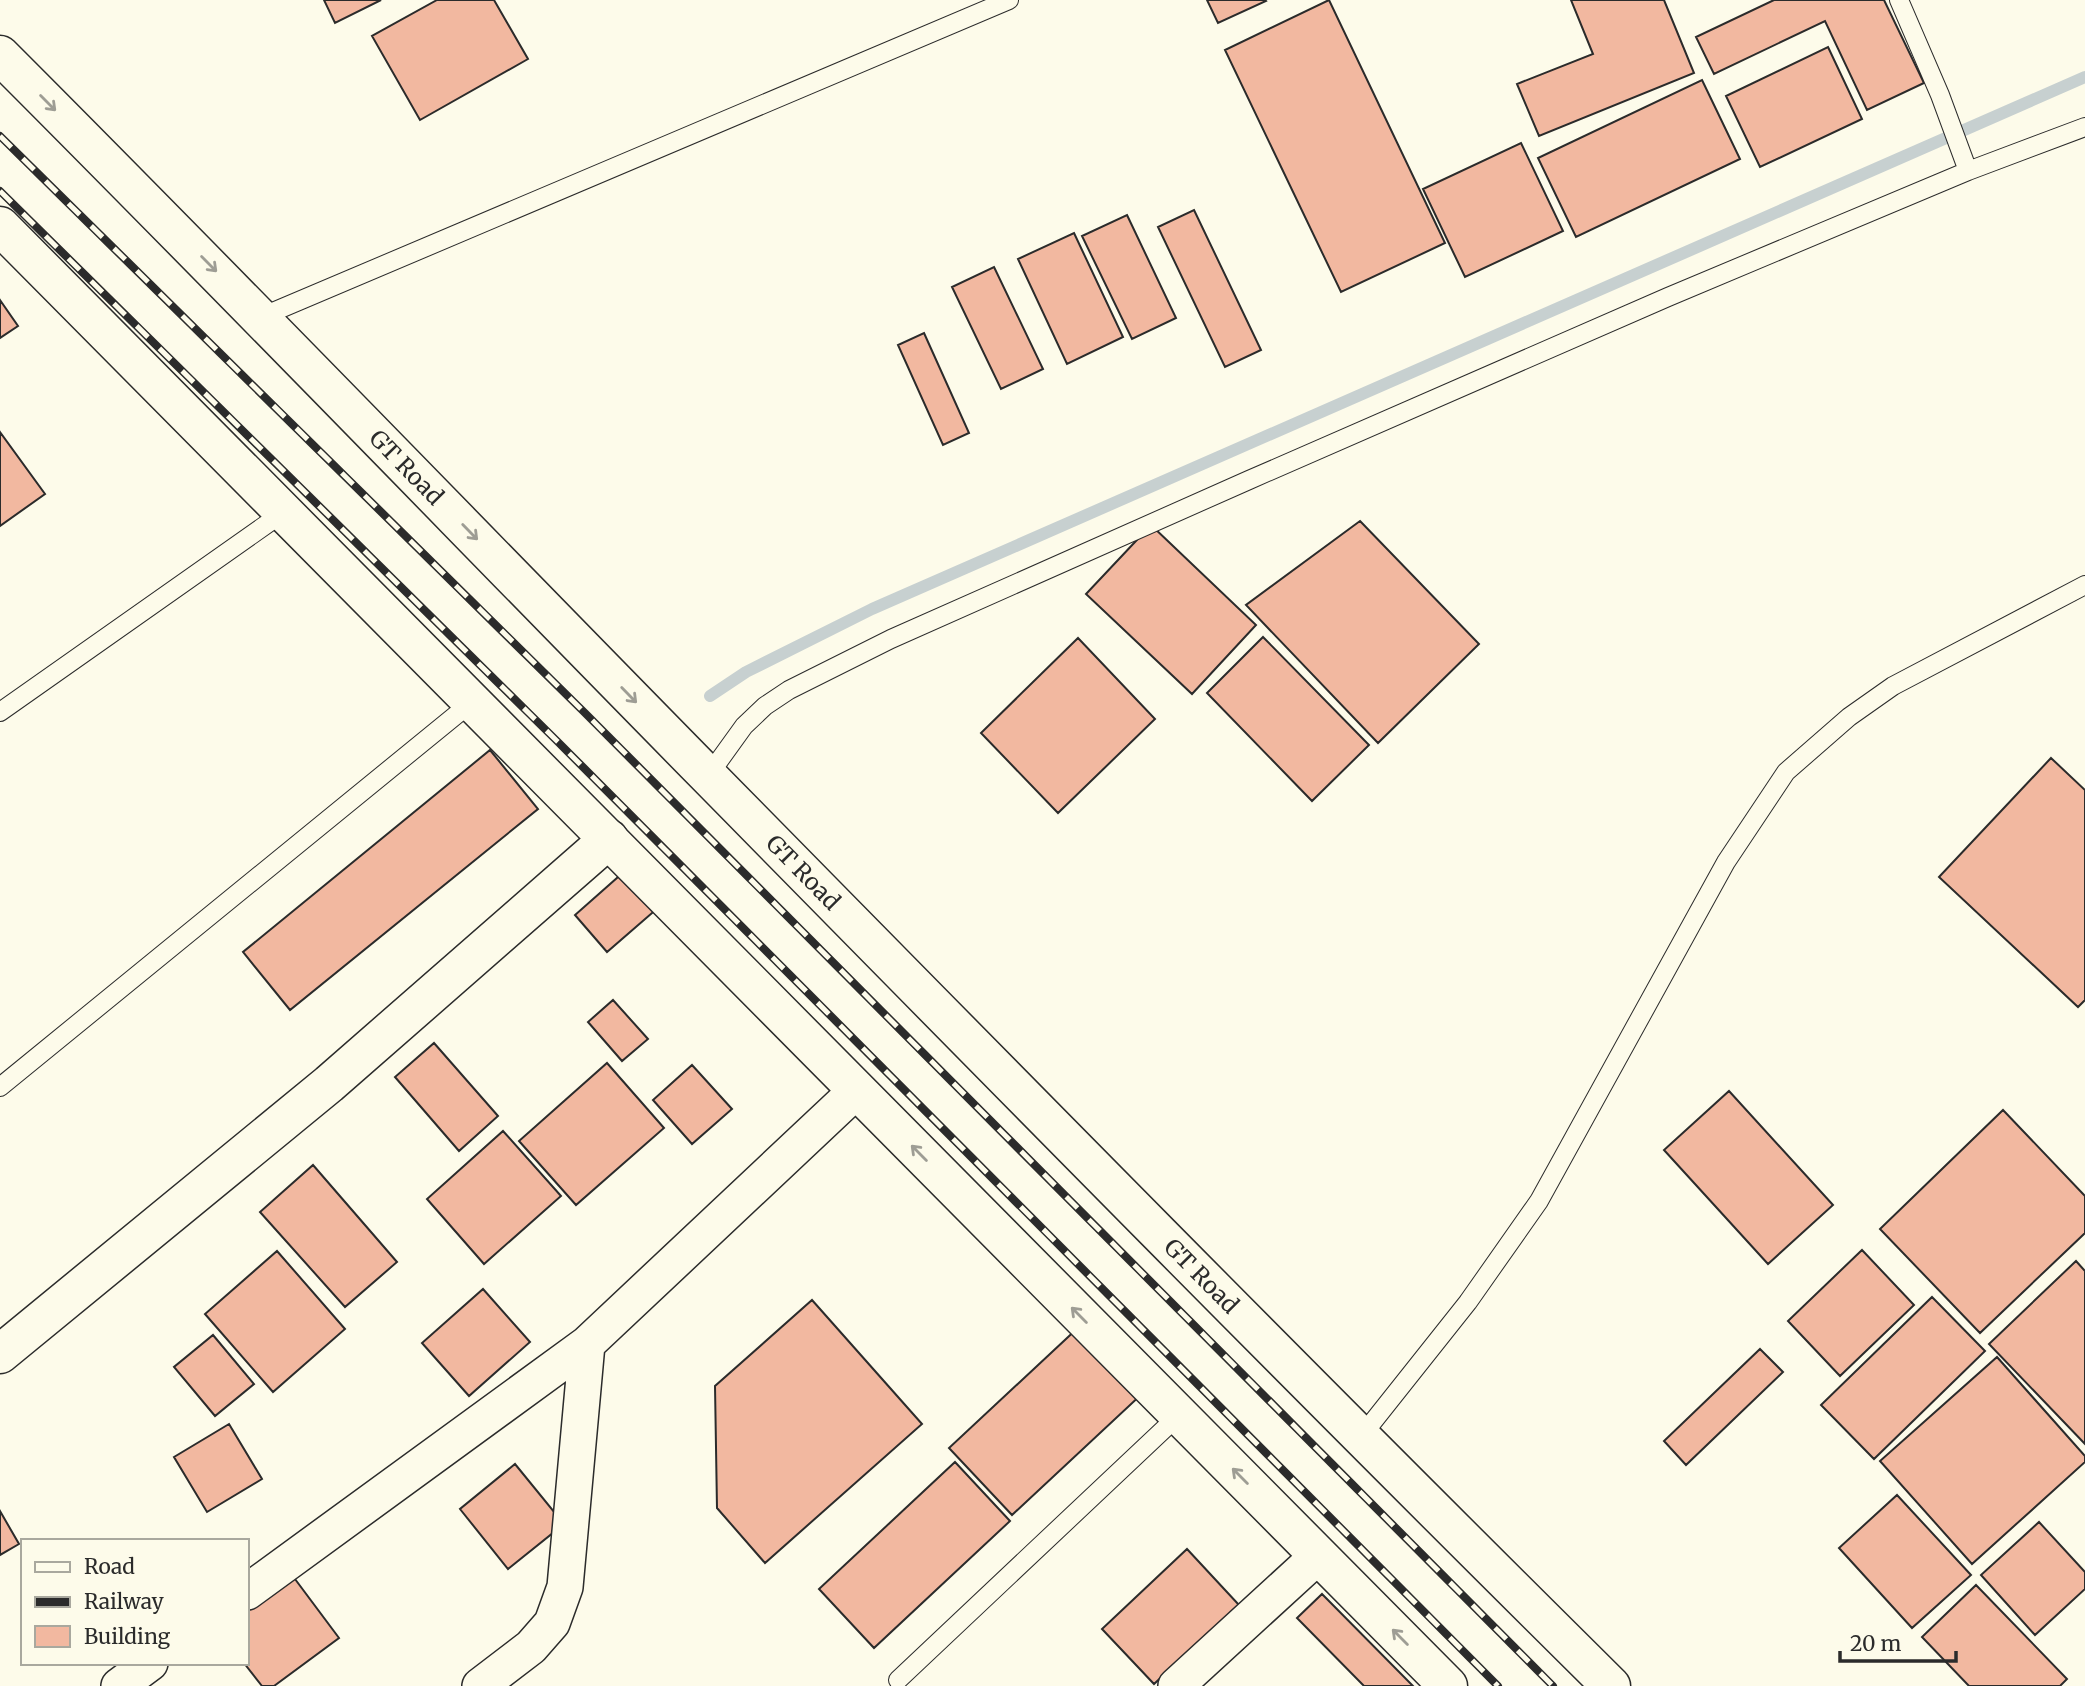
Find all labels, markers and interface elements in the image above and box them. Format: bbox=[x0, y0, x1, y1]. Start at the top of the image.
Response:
one-way arrow bbox=[40, 94, 57, 111]
one-way arrow bbox=[200, 256, 217, 273]
street label: GT Road bbox=[363, 423, 450, 511]
one-way arrow bbox=[462, 523, 479, 540]
one-way arrow bbox=[621, 686, 638, 703]
street label: GT Road bbox=[760, 829, 847, 916]
one-way arrow bbox=[911, 1145, 928, 1162]
street label: GT Road bbox=[1158, 1232, 1245, 1319]
one-way arrow bbox=[1071, 1306, 1088, 1323]
one-way arrow bbox=[1231, 1468, 1248, 1485]
legend bbox=[21, 1539, 248, 1665]
text: Road bbox=[84, 1553, 135, 1580]
text: Railway bbox=[84, 1588, 165, 1615]
scale bar bbox=[1840, 1620, 1955, 1664]
text: Building bbox=[84, 1623, 171, 1650]
one-way arrow bbox=[1392, 1629, 1409, 1646]
text: 20 m bbox=[1850, 1630, 1902, 1657]

